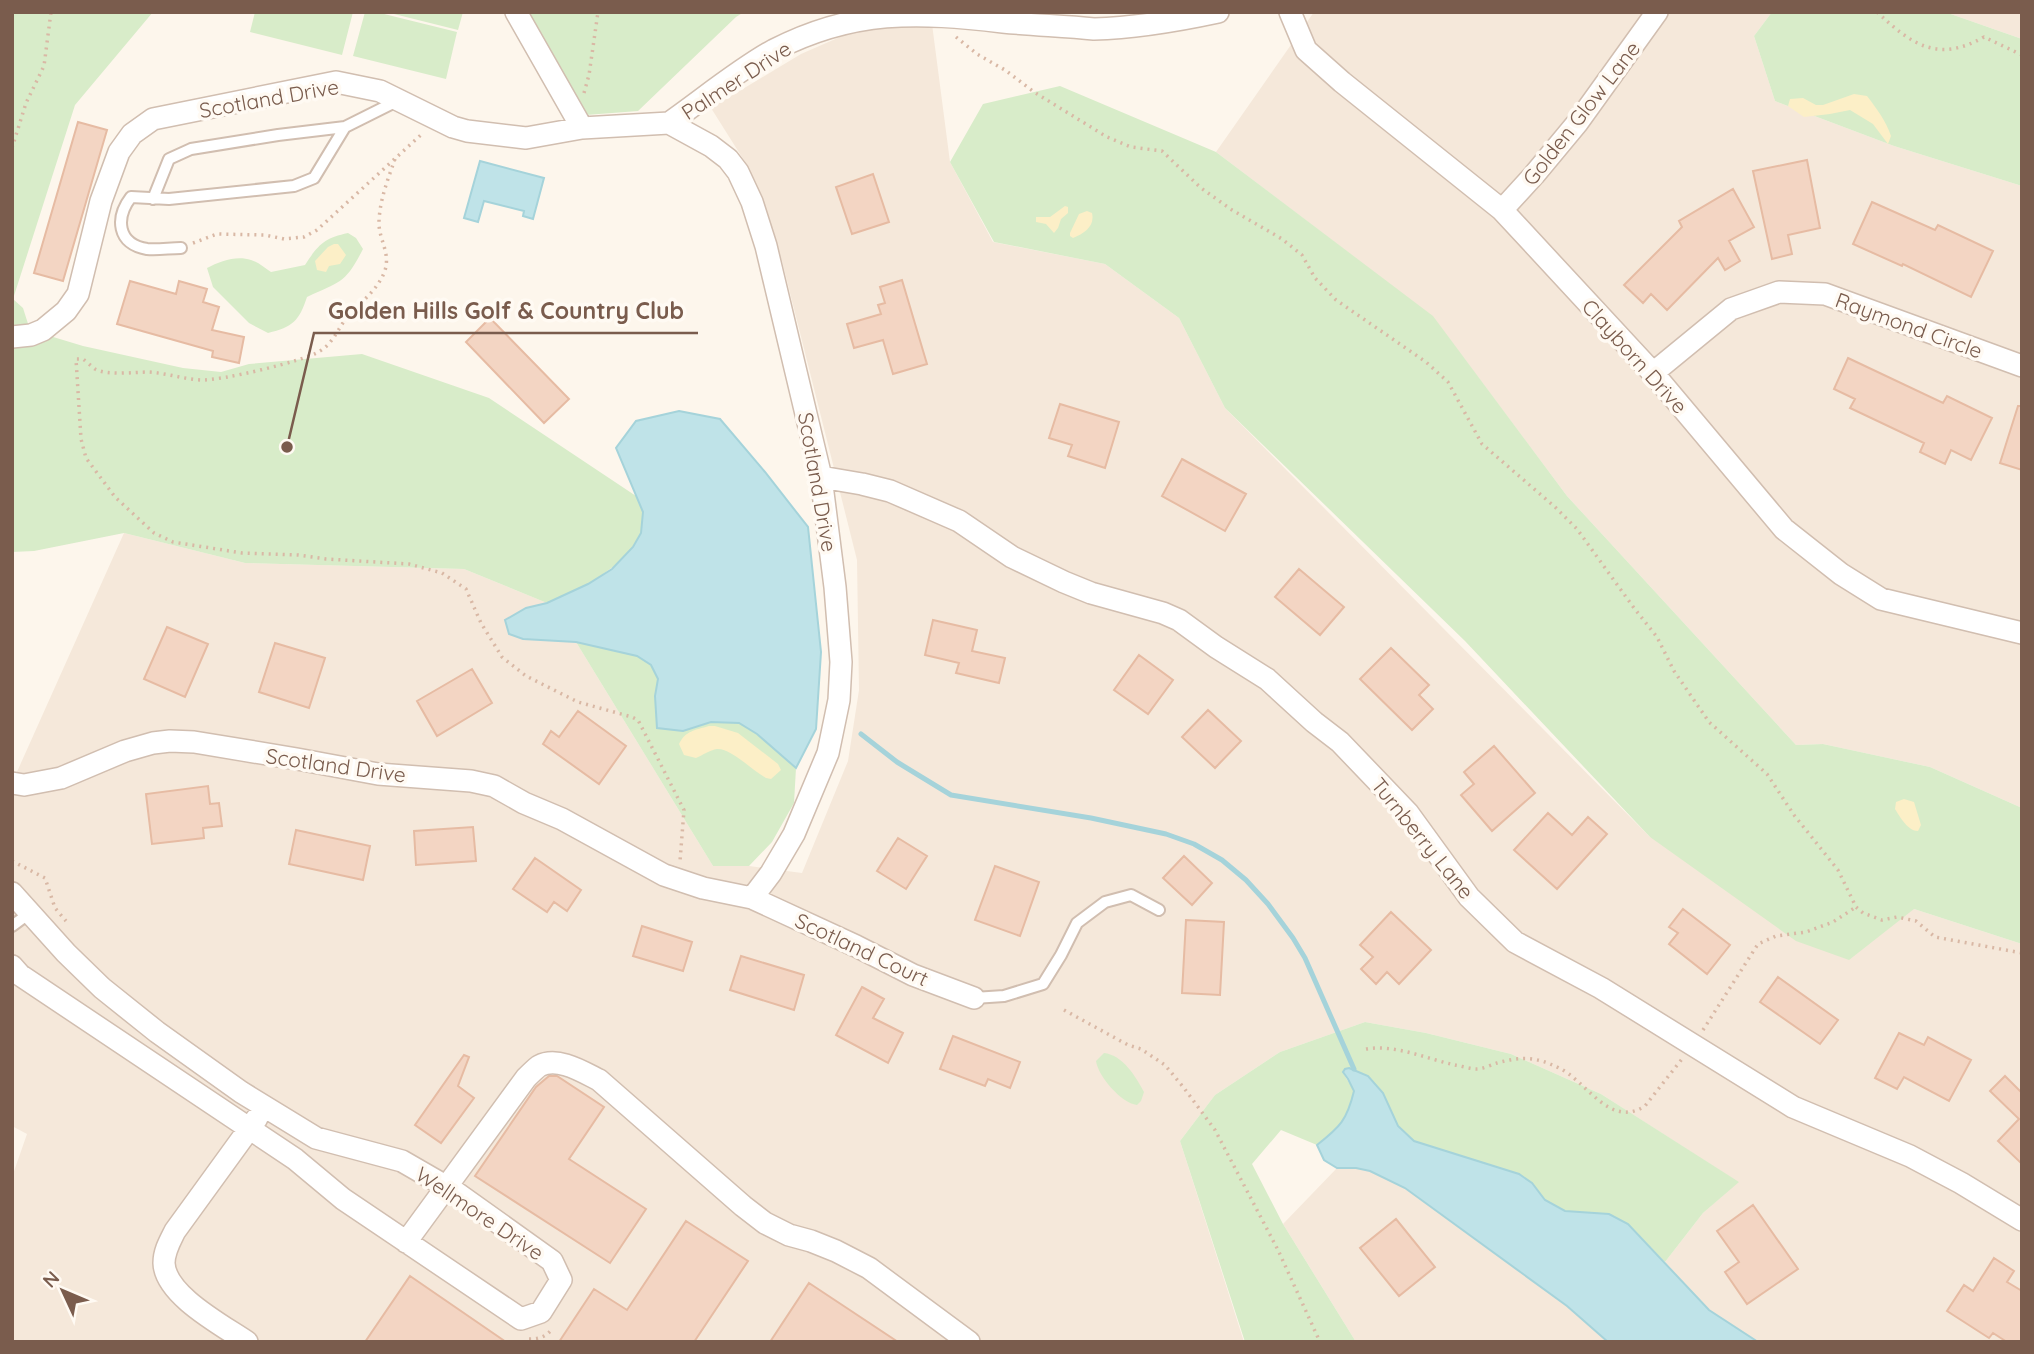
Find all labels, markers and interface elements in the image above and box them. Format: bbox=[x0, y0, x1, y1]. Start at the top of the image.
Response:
street label: Palmer Drive bbox=[676, 35, 796, 125]
street label: Golden Glow Lane bbox=[1517, 36, 1645, 190]
street label: Scotland Drive bbox=[197, 73, 341, 123]
street label: Raymond Circle bbox=[1832, 286, 1986, 364]
callout: Golden Hills Golf & Country Club bbox=[314, 289, 698, 333]
street label: Clayborn Drive bbox=[1577, 293, 1693, 419]
text: Golden Hills Golf & Country Club bbox=[328, 296, 684, 325]
street label: Scotland Drive bbox=[793, 410, 843, 554]
street label: Scotland Drive bbox=[264, 742, 408, 788]
street label: Turnberry Lane bbox=[1366, 772, 1480, 904]
street label: Scotland Court bbox=[791, 907, 933, 991]
street label: Wellmore Drive bbox=[411, 1161, 549, 1265]
north arrow bbox=[28, 1256, 98, 1326]
text: N bbox=[37, 1266, 64, 1293]

